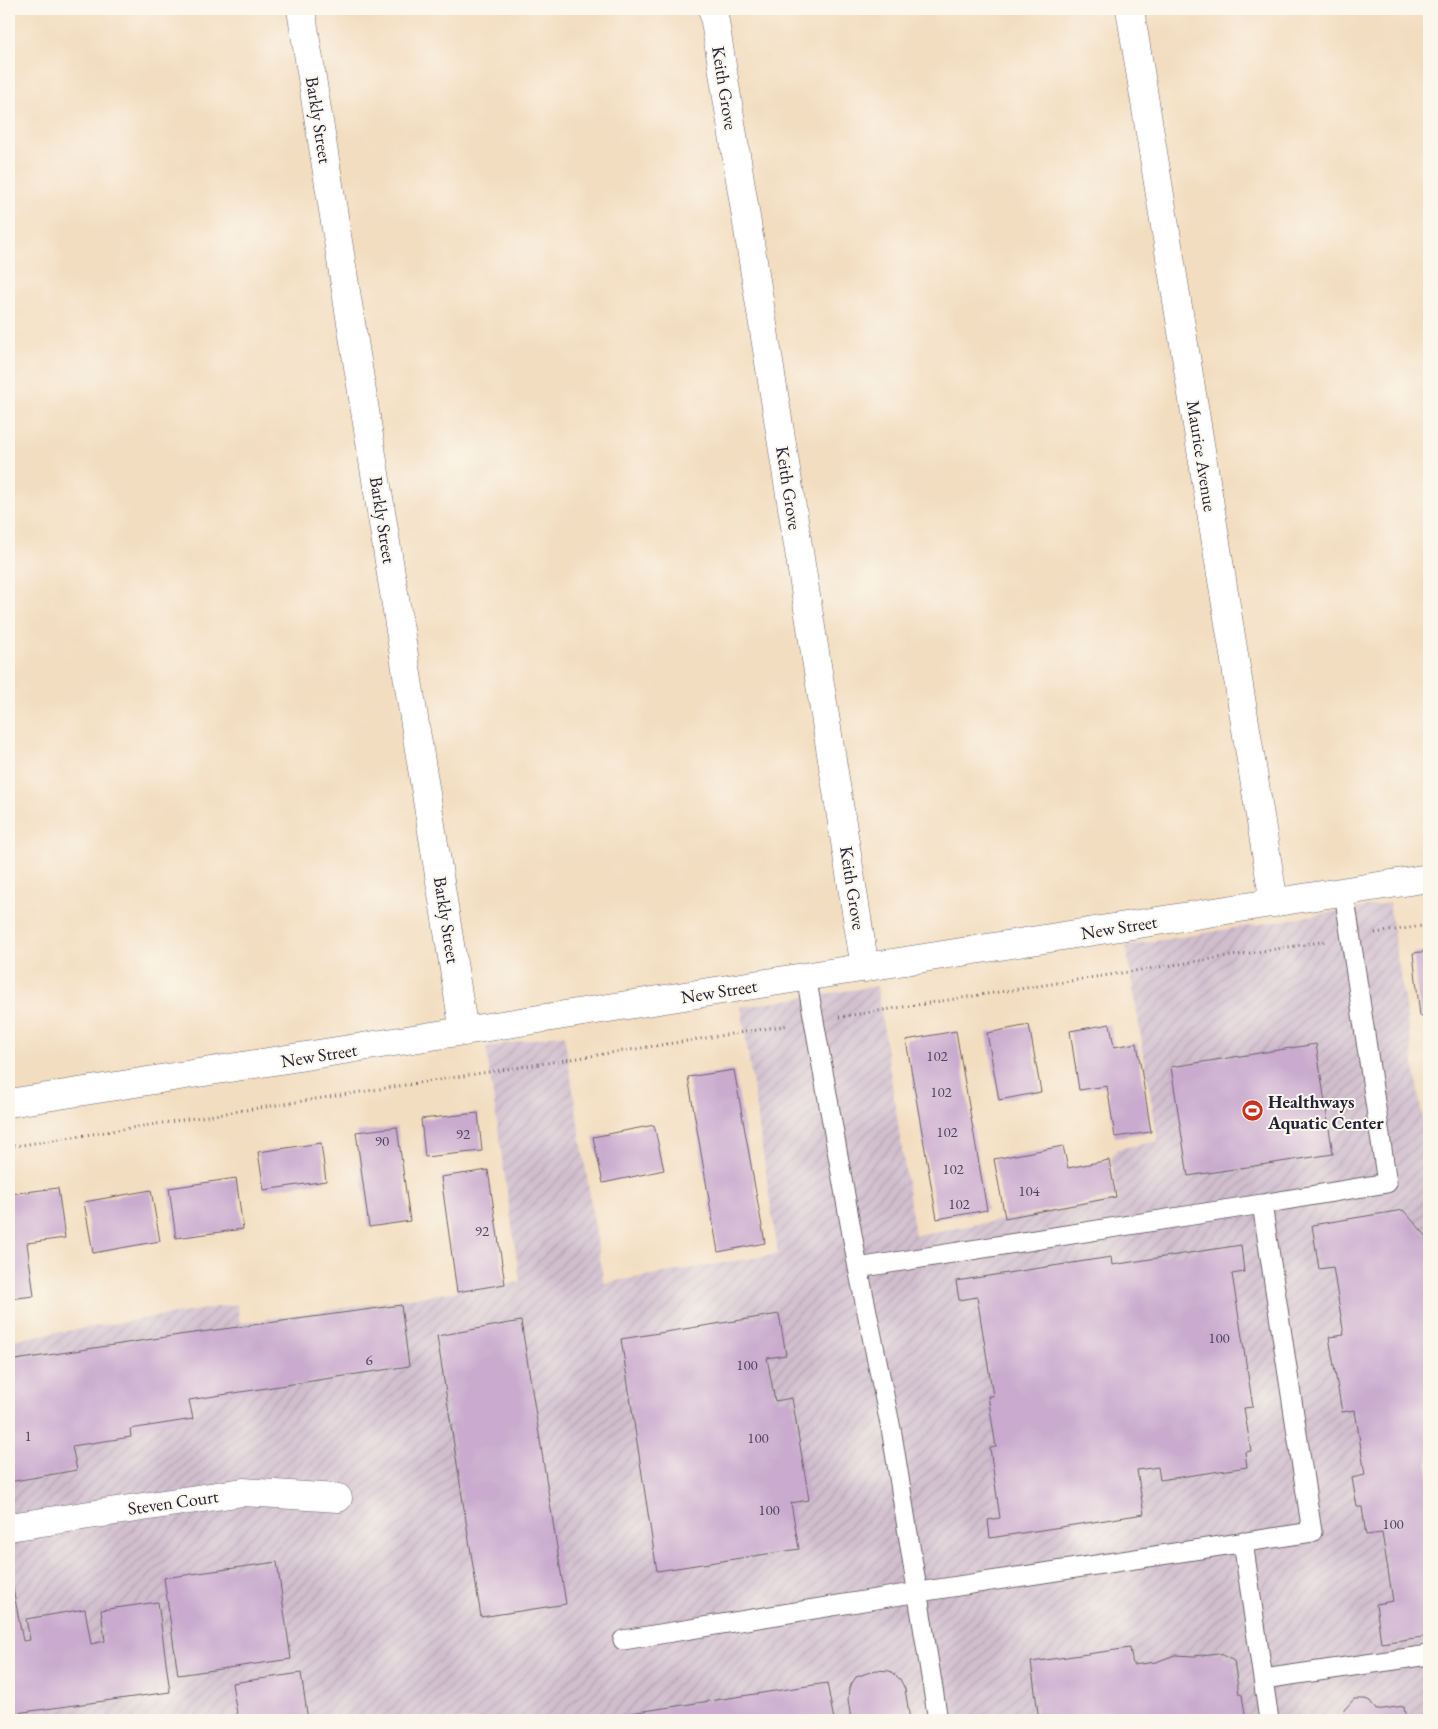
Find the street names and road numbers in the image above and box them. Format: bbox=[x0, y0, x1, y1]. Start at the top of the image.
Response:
street label: Keith Grove bbox=[707, 45, 743, 131]
street label: Barkly Street bbox=[301, 75, 337, 165]
street label: Maurice Avenue bbox=[1182, 399, 1222, 513]
street label: Keith Grove bbox=[771, 445, 807, 531]
street label: Barkly Street bbox=[365, 475, 401, 565]
street label: Keith Grove bbox=[835, 845, 871, 931]
street label: Barkly Street bbox=[429, 875, 465, 965]
street label: New Street bbox=[1079, 910, 1159, 944]
street label: New Street bbox=[679, 974, 759, 1008]
street label: New Street bbox=[279, 1038, 359, 1072]
street label: Steven Court bbox=[126, 1484, 220, 1520]

